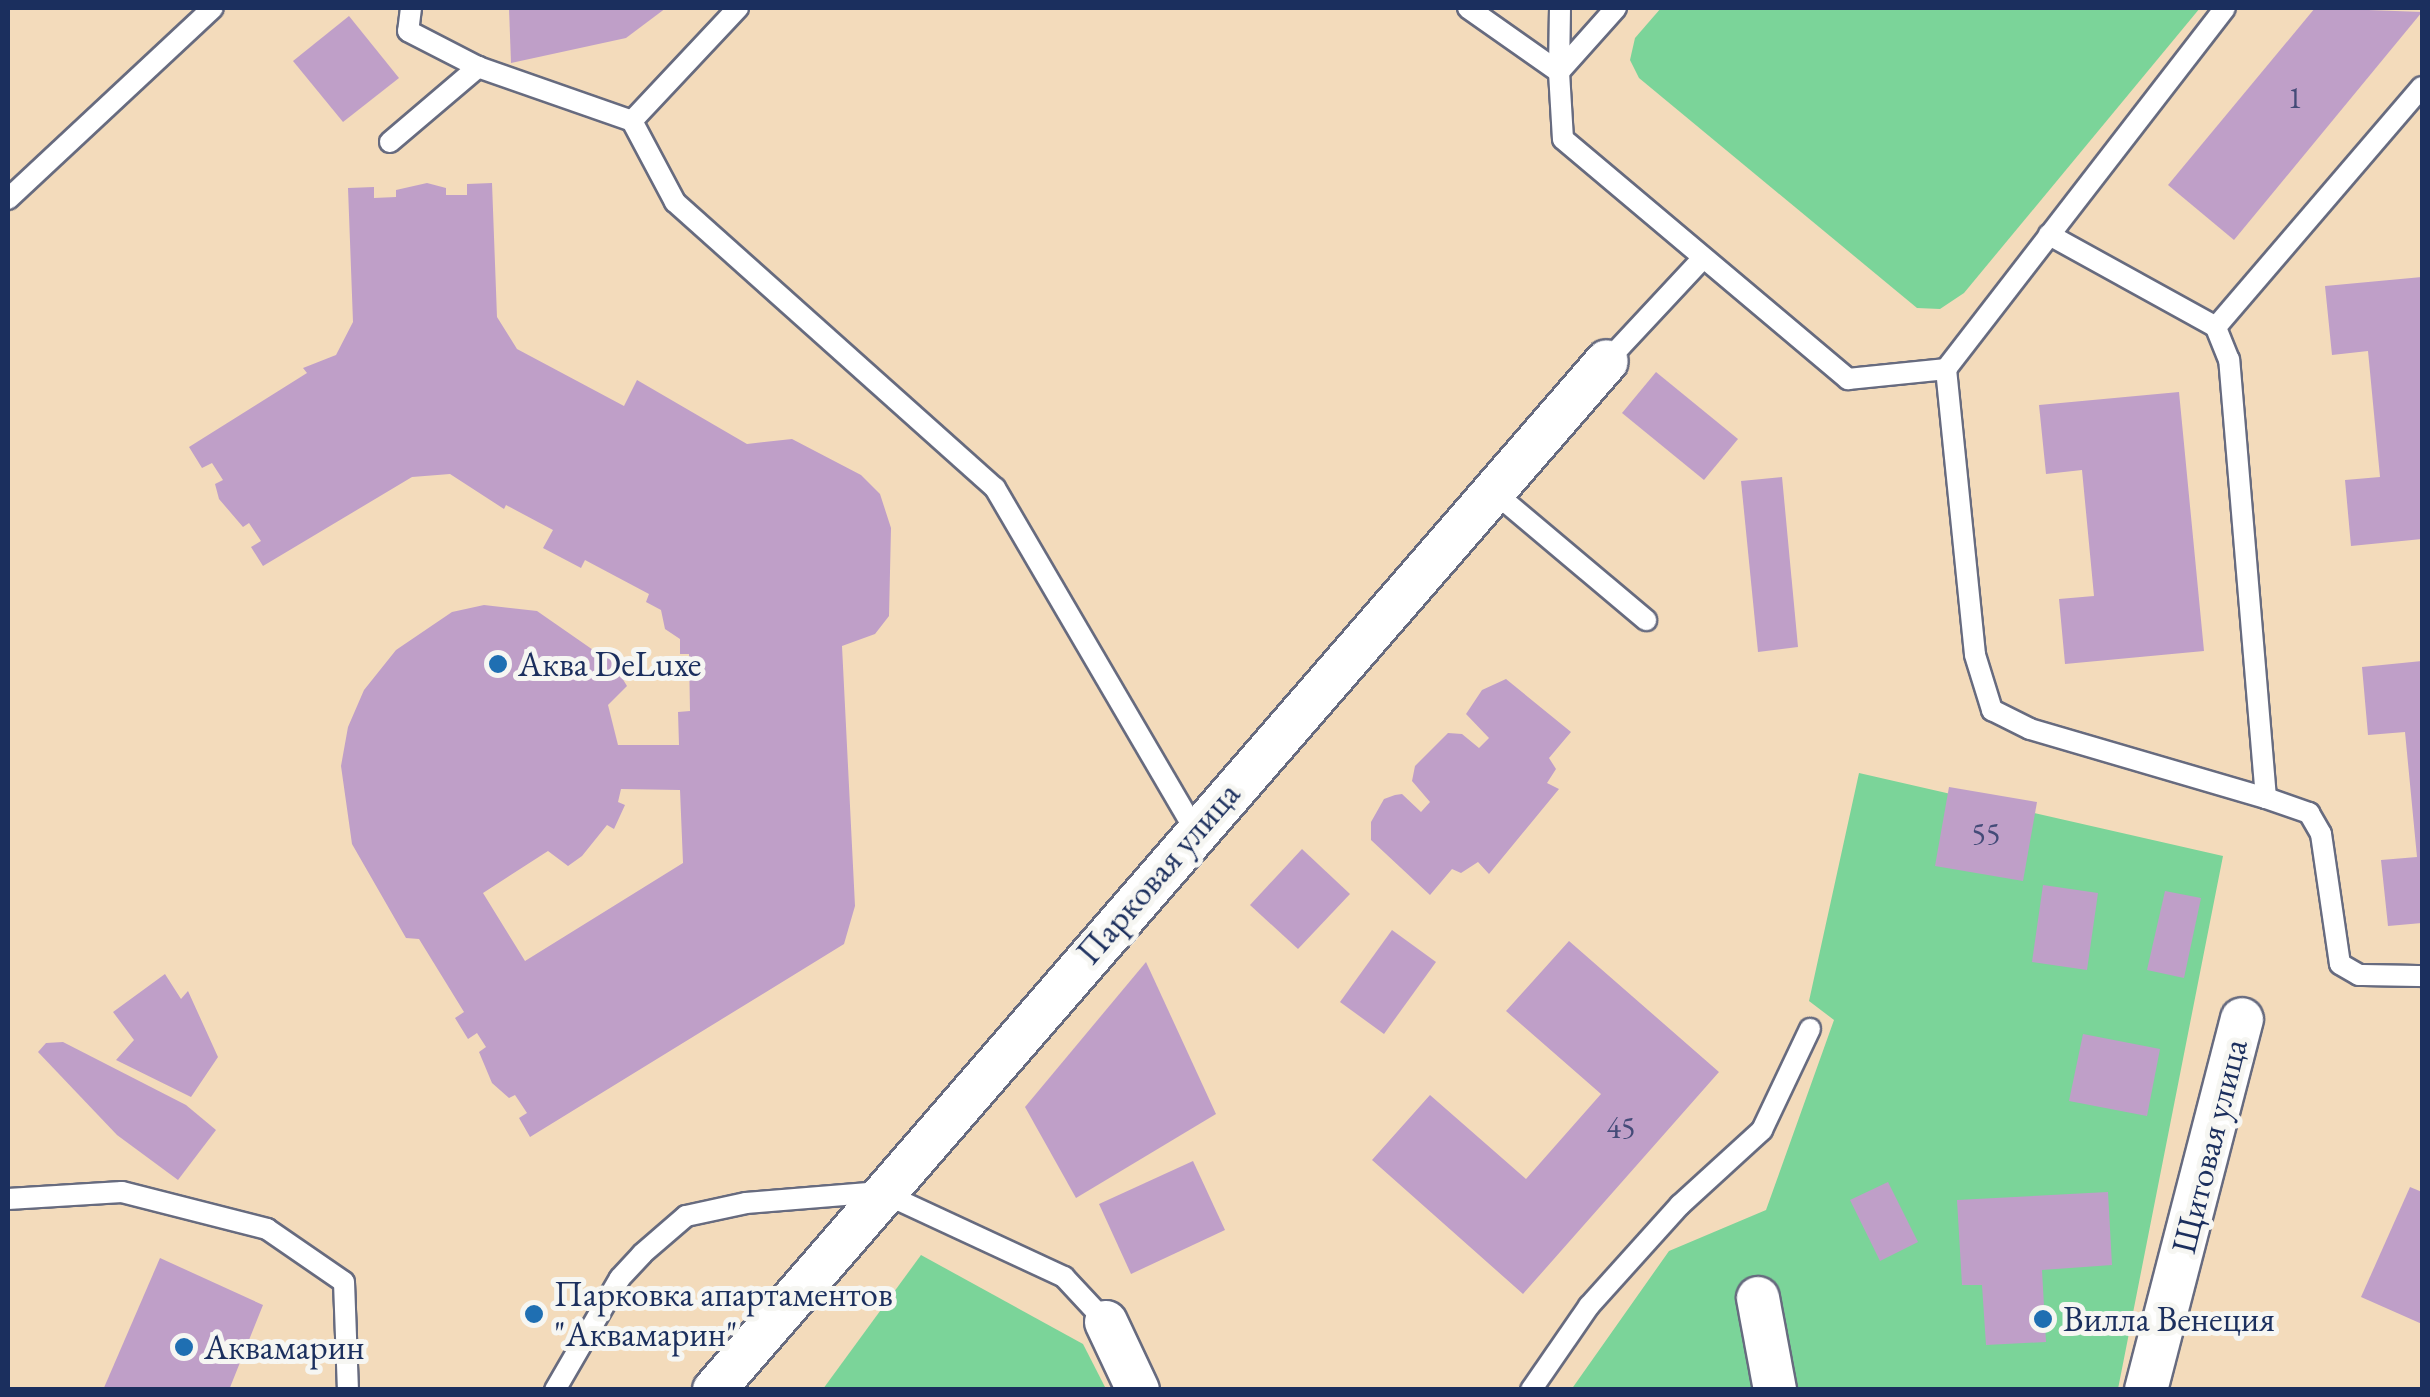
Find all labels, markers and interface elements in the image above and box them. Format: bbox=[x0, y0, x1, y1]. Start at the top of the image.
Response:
house number: 1 bbox=[2288, 80, 2302, 116]
place label: Аква DeLuxe bbox=[518, 643, 702, 685]
marker: Аква DeLuxe bbox=[487, 653, 509, 675]
street label: Парковая улица bbox=[1067, 773, 1249, 973]
house number: 55 bbox=[1972, 816, 2000, 852]
street label: Щитовая улица bbox=[2162, 1034, 2256, 1258]
house number: 45 bbox=[1607, 1110, 1635, 1146]
place label: Парковка апартаментов "Аквамарин" bbox=[554, 1273, 893, 1355]
place label: Вилла Венеция bbox=[2063, 1298, 2275, 1340]
marker: Парковка апартаментов "Аквамарин" bbox=[523, 1303, 545, 1325]
marker: Вилла Венеция bbox=[2032, 1308, 2054, 1330]
place label: Аквамарин bbox=[204, 1326, 364, 1368]
marker: Аквамарин bbox=[173, 1336, 195, 1358]

